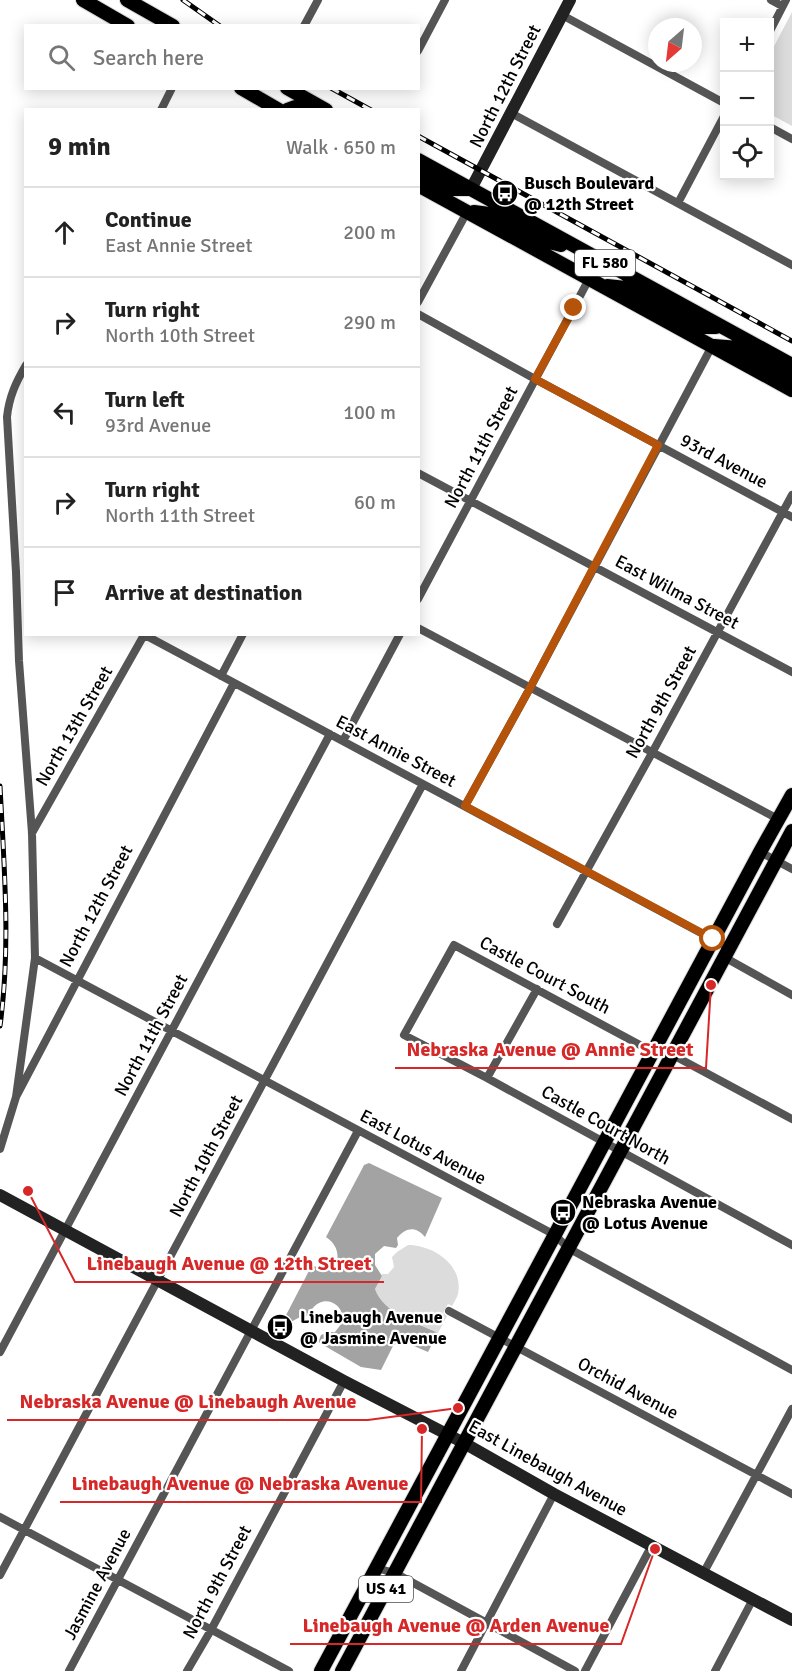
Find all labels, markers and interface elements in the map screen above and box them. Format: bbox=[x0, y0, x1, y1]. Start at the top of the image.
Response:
north arrow bbox=[648, 18, 702, 72]
map controls bbox=[720, 18, 774, 180]
button: + bbox=[720, 18, 774, 72]
street label: North 12th Street bbox=[465, 21, 545, 151]
search box bbox=[24, 24, 420, 90]
icon: search bbox=[45, 41, 78, 74]
text: Search here bbox=[93, 44, 204, 71]
button: − bbox=[720, 72, 774, 126]
button: locate bbox=[720, 126, 774, 180]
text: 9 min bbox=[48, 131, 111, 163]
text: Walk · 650 m bbox=[286, 135, 396, 160]
place label: Busch Boulevard @ 12th Street bbox=[524, 172, 655, 215]
bus stop icon: Busch Boulevard @ 12th Street bbox=[490, 178, 520, 208]
text: Continue bbox=[105, 206, 192, 233]
icon: ahead bbox=[48, 216, 81, 249]
text: 200 m bbox=[343, 220, 396, 245]
text: East Annie Street bbox=[105, 233, 252, 258]
road number: FL 580 bbox=[575, 250, 635, 276]
route end bbox=[560, 294, 586, 320]
text: Turn right bbox=[105, 296, 200, 323]
icon: right bbox=[48, 306, 81, 339]
text: 290 m bbox=[343, 310, 396, 335]
text: North 10th Street bbox=[105, 323, 255, 348]
street label: North 11th Street bbox=[440, 382, 522, 512]
text: Turn left bbox=[105, 386, 185, 413]
icon: left bbox=[48, 396, 81, 429]
text: 100 m bbox=[343, 400, 396, 425]
text: 93rd Avenue bbox=[105, 413, 211, 438]
street label: 93rd Avenue bbox=[677, 429, 771, 493]
text: Turn right bbox=[105, 476, 200, 503]
icon: right bbox=[48, 486, 81, 519]
text: 60 m bbox=[354, 490, 396, 515]
text: North 11th Street bbox=[105, 503, 255, 528]
street label: East Wilma Street bbox=[611, 550, 743, 634]
icon: arrive bbox=[48, 576, 81, 609]
text: Arrive at destination bbox=[105, 579, 302, 606]
street label: North 9th Street bbox=[621, 642, 701, 762]
street label: North 13th Street bbox=[31, 662, 117, 790]
street label: East Annie Street bbox=[332, 710, 460, 792]
street label: North 12th Street bbox=[55, 841, 137, 971]
route start bbox=[699, 925, 725, 951]
street label: Castle Court South bbox=[476, 931, 614, 1019]
street label: North 11th Street bbox=[110, 970, 192, 1100]
callout: Nebraska Avenue @ Annie Street bbox=[395, 1030, 706, 1068]
text: Nebraska Avenue @ Annie Street bbox=[406, 1037, 694, 1062]
street label: Castle Court North bbox=[538, 1080, 674, 1170]
street label: North 10th Street bbox=[165, 1091, 247, 1221]
street label: East Lotus Avenue bbox=[356, 1104, 490, 1190]
place label: Nebraska Avenue @ Lotus Avenue bbox=[582, 1191, 717, 1234]
bus stop icon: Nebraska Avenue @ Lotus Avenue bbox=[548, 1197, 578, 1227]
callout: Linebaugh Avenue @ 12th Street bbox=[75, 1244, 384, 1282]
text: Linebaugh Avenue @ 12th Street bbox=[87, 1251, 372, 1276]
place label: Linebaugh Avenue @ Jasmine Avenue bbox=[300, 1306, 447, 1349]
bus stop icon: Linebaugh Avenue @ Jasmine Avenue bbox=[265, 1312, 295, 1342]
street label: Orchid Avenue bbox=[574, 1352, 682, 1424]
callout: Nebraska Avenue @ Linebaugh Avenue bbox=[7, 1382, 368, 1420]
text: Nebraska Avenue @ Linebaugh Avenue bbox=[20, 1389, 357, 1414]
street label: East Linebaugh Avenue bbox=[465, 1415, 631, 1521]
callout: Linebaugh Avenue @ Nebraska Avenue bbox=[60, 1464, 421, 1502]
text: Linebaugh Avenue @ Nebraska Avenue bbox=[72, 1471, 409, 1496]
street label: North 9th Street bbox=[178, 1521, 256, 1643]
street label: Jasmine Avenue bbox=[58, 1525, 136, 1643]
road number: US 41 bbox=[359, 1576, 413, 1602]
callout: Linebaugh Avenue @ Arden Avenue bbox=[290, 1606, 621, 1644]
text: Linebaugh Avenue @ Arden Avenue bbox=[303, 1613, 610, 1638]

